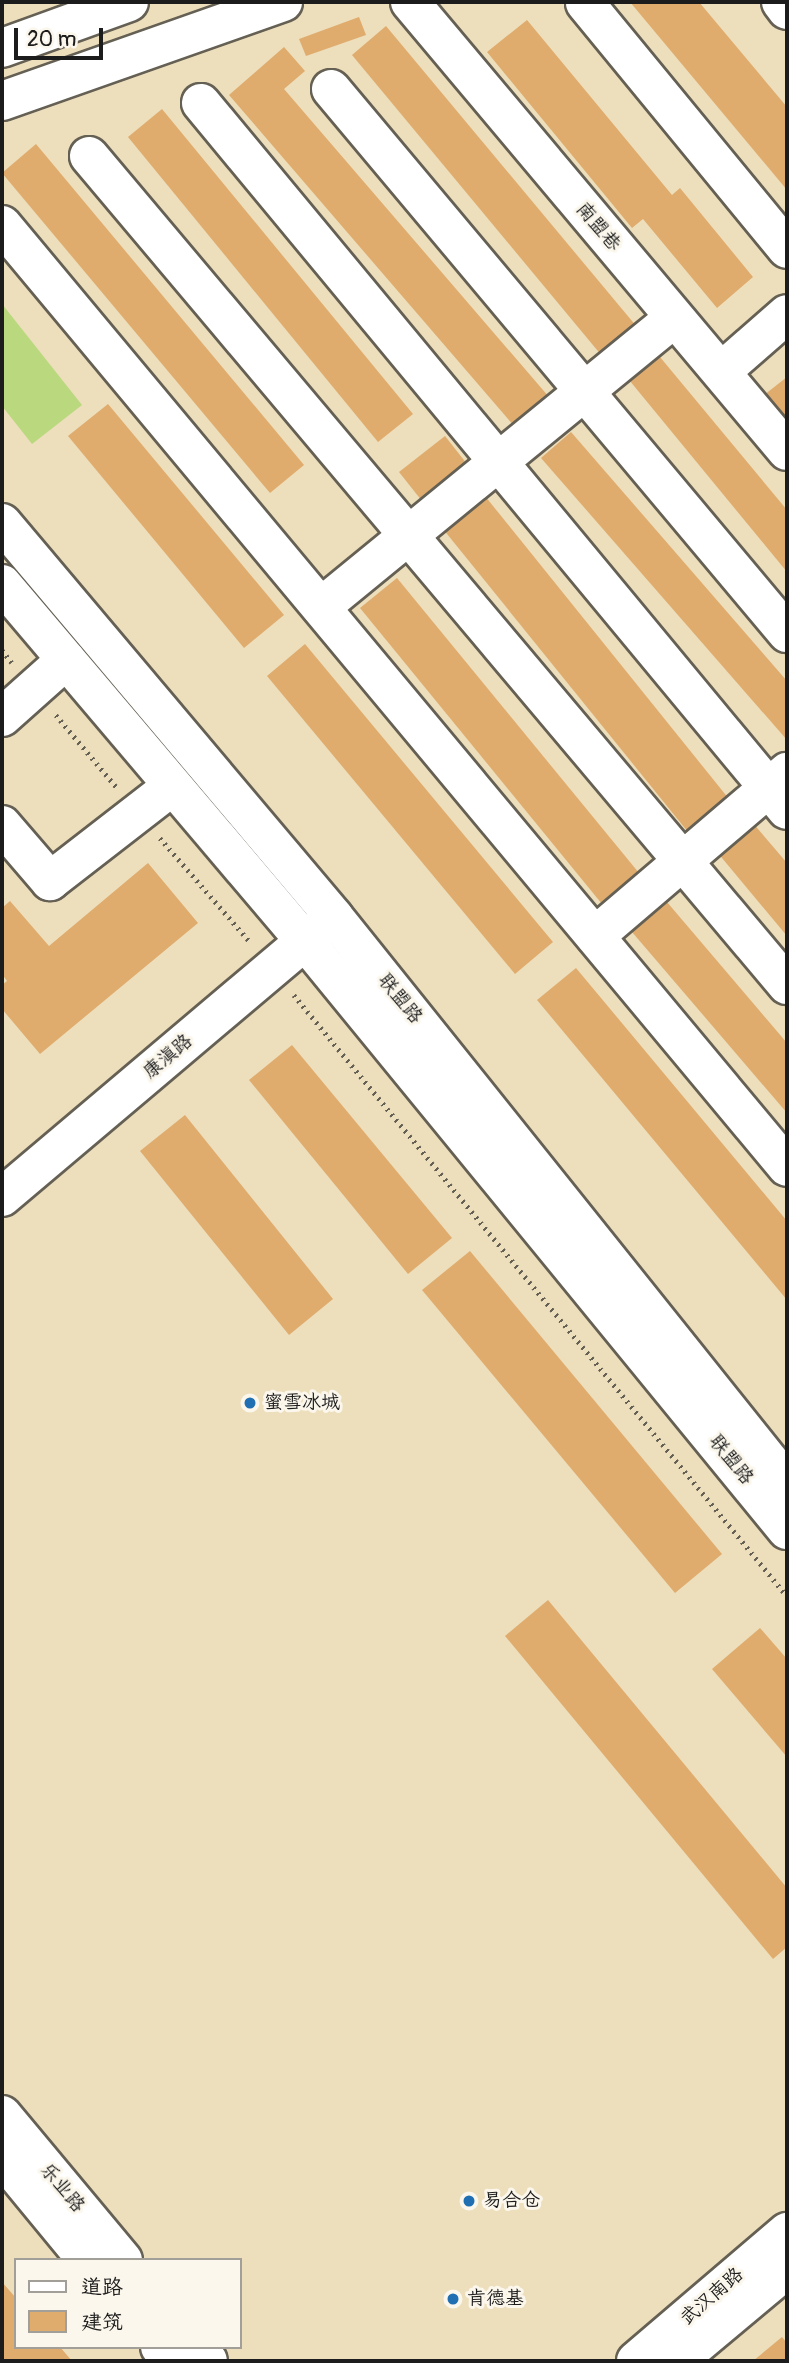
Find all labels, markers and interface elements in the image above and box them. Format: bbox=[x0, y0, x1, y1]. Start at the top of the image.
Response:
scale bar bbox=[18, 14, 107, 58]
text: 20 m bbox=[27, 26, 76, 53]
street label: 南盟巷 bbox=[571, 198, 625, 256]
street label: 联盟路 bbox=[373, 970, 427, 1028]
street label: 康滇路 bbox=[139, 1030, 197, 1084]
place label: 蜜雪冰城 bbox=[264, 1392, 340, 1414]
marker: 蜜雪冰城 bbox=[242, 1395, 258, 1411]
street label: 联盟路 bbox=[704, 1431, 758, 1489]
street label: 乐业路 bbox=[35, 2159, 89, 2217]
place label: 易合仓 bbox=[483, 2190, 540, 2212]
marker: 易合仓 bbox=[461, 2193, 477, 2209]
legend bbox=[14, 2258, 242, 2349]
street label: 武汉南路 bbox=[676, 2263, 748, 2331]
text: 道路 bbox=[81, 2274, 123, 2301]
place label: 肯德基 bbox=[467, 2288, 524, 2310]
marker: 肯德基 bbox=[445, 2291, 461, 2307]
text: 建筑 bbox=[81, 2309, 123, 2336]

